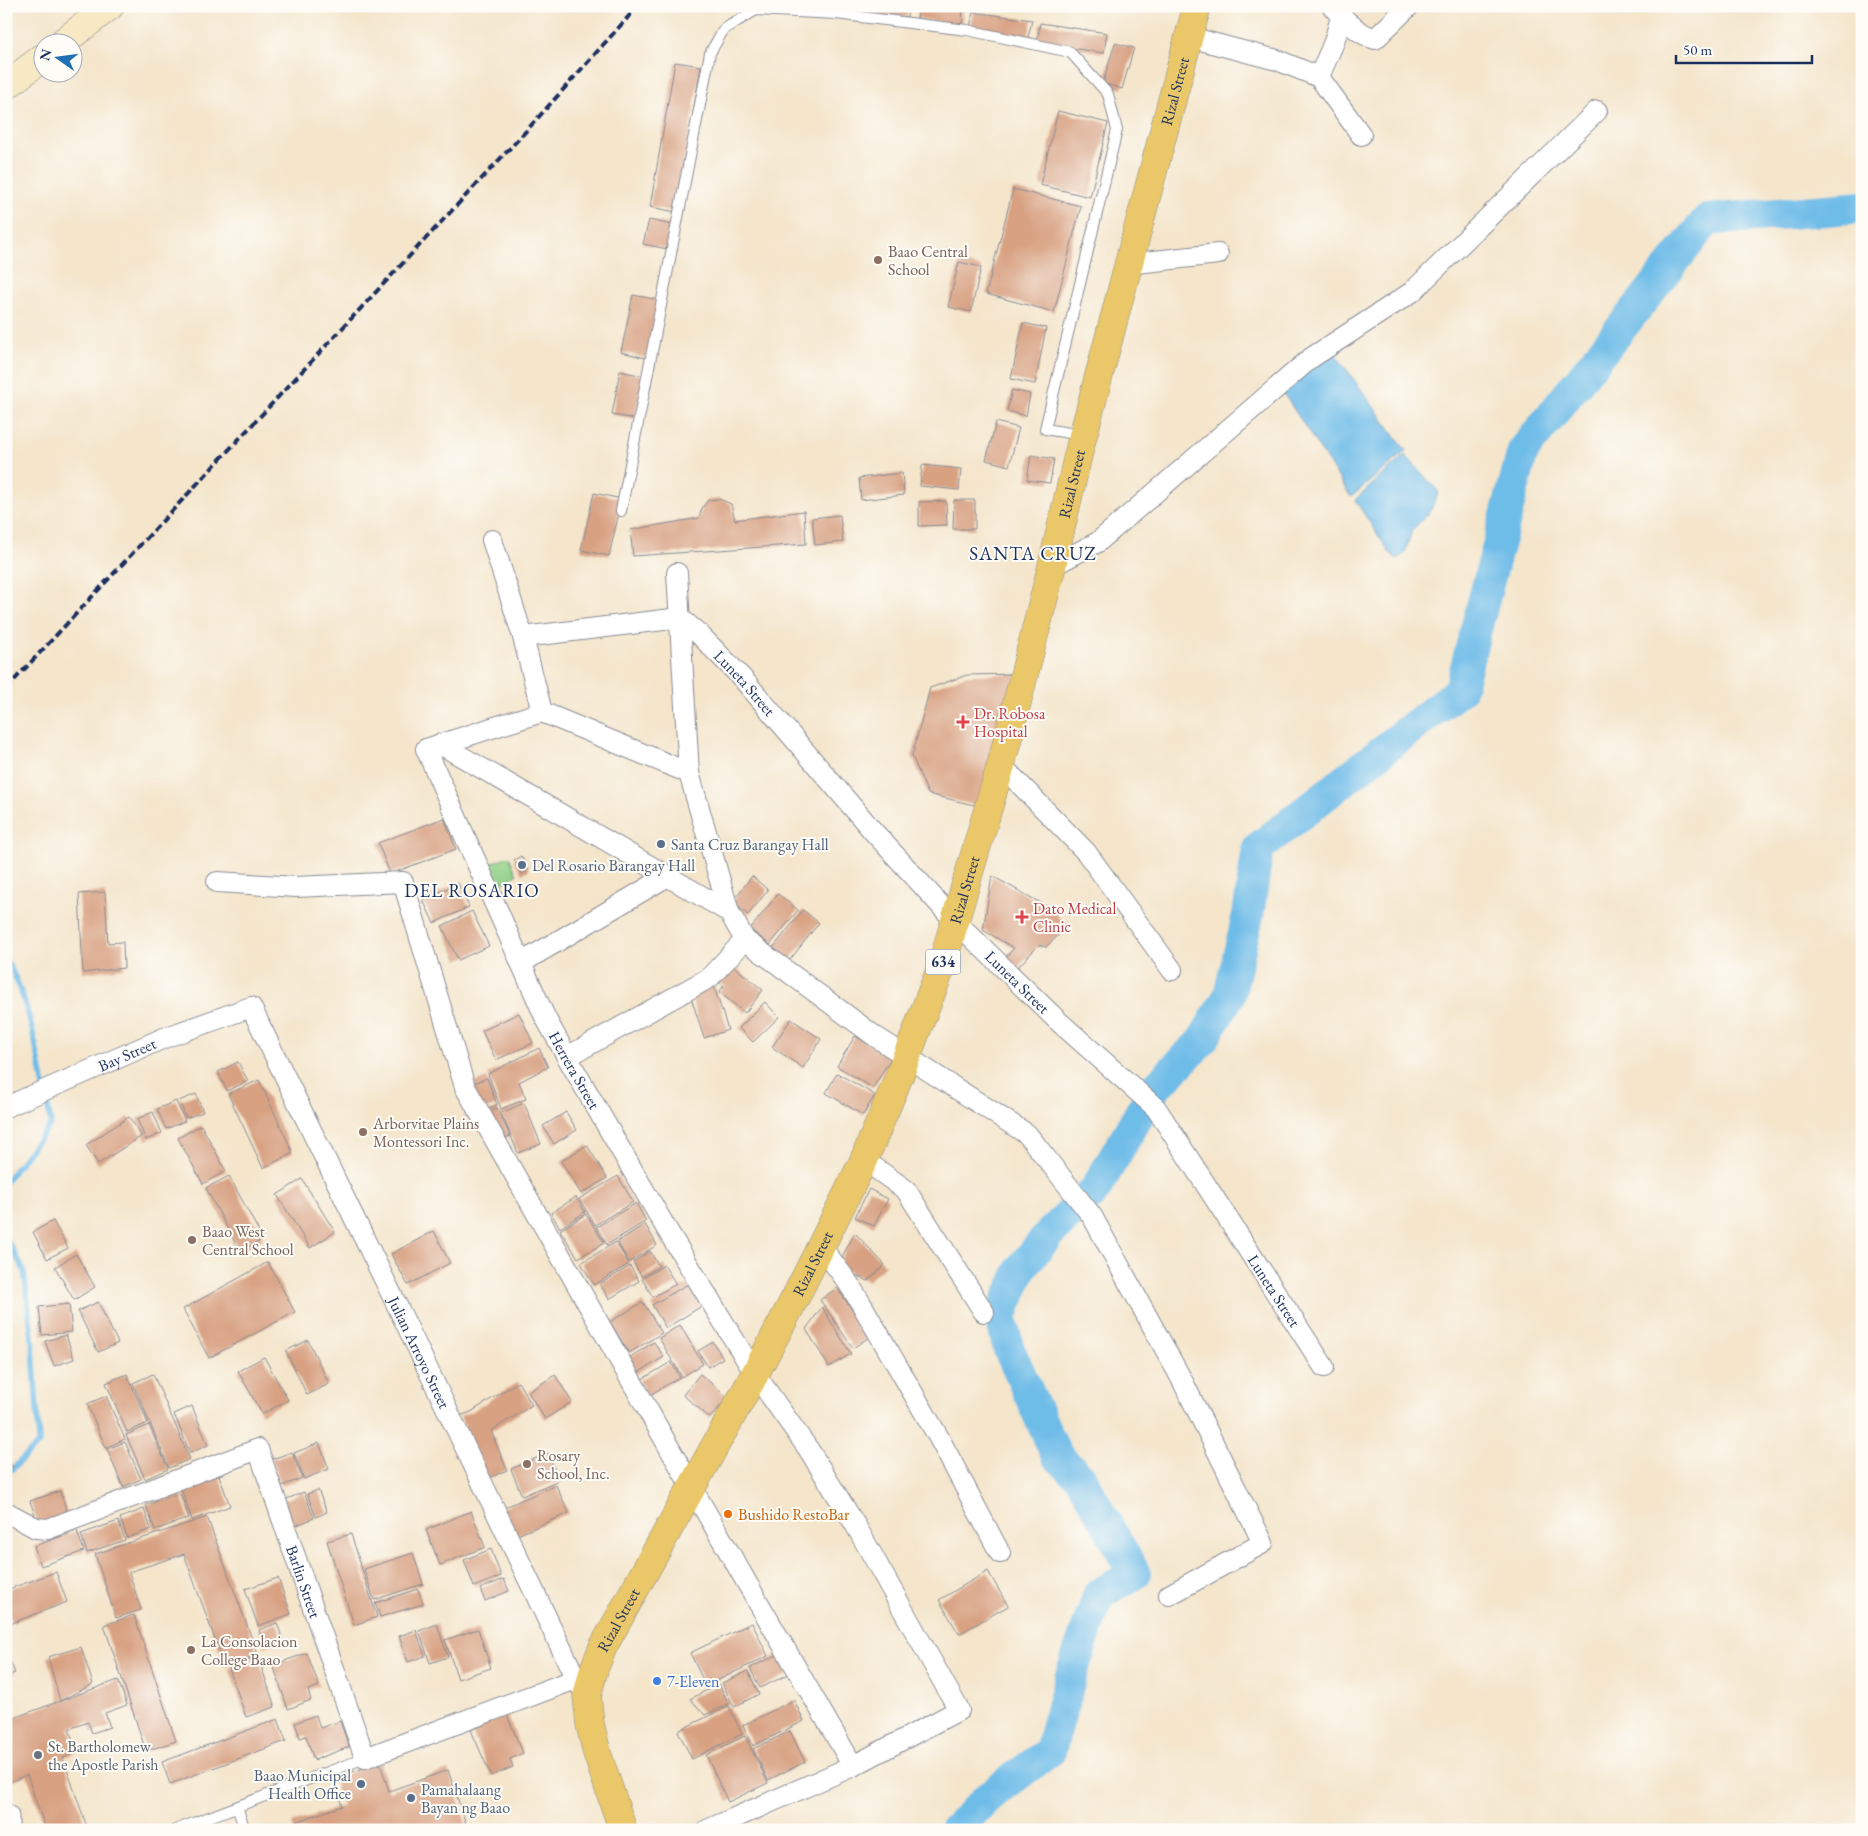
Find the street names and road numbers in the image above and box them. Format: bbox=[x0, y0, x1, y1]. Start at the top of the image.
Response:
street label: Rizal Street bbox=[1156, 55, 1194, 128]
street label: Rizal Street bbox=[1054, 447, 1090, 520]
street label: Luneta Street bbox=[709, 645, 780, 721]
street label: Rizal Street bbox=[945, 853, 985, 926]
street label: Luneta Street bbox=[980, 946, 1054, 1018]
road number: 634 bbox=[926, 950, 960, 974]
street label: Herrera Street bbox=[544, 1028, 605, 1113]
street label: Bay Street bbox=[95, 1033, 159, 1076]
street label: Rizal Street bbox=[788, 1228, 838, 1300]
street label: Luneta Street bbox=[1243, 1251, 1305, 1331]
street label: Julian Arroyo Street bbox=[382, 1291, 455, 1412]
street label: Barlin Street bbox=[281, 1542, 326, 1621]
street label: Rizal Street bbox=[592, 1584, 645, 1656]

